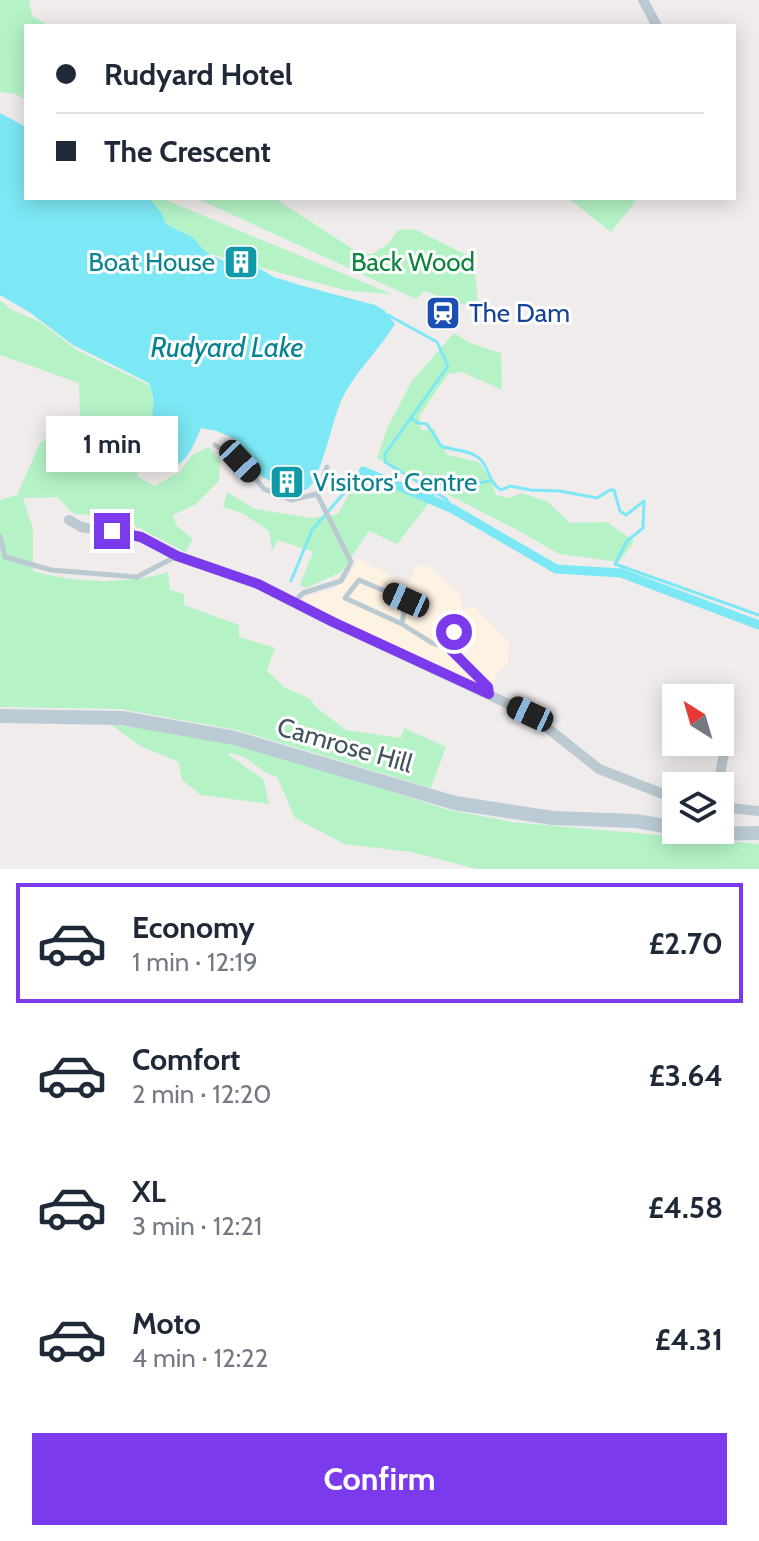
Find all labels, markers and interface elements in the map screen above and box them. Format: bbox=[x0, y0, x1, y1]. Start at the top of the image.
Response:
text: Rudyard Hotel bbox=[104, 56, 293, 93]
text: The Crescent bbox=[104, 133, 271, 170]
building icon: Boat House bbox=[222, 243, 260, 281]
place label: Boat House bbox=[88, 246, 215, 278]
park label: Back Wood bbox=[351, 246, 475, 278]
station icon: The Dam bbox=[424, 294, 462, 332]
place label: The Dam bbox=[469, 297, 570, 329]
water label: Rudyard Lake bbox=[151, 330, 304, 364]
callout: 1 min bbox=[46, 415, 178, 471]
text: 1 min bbox=[83, 428, 141, 460]
car bbox=[215, 435, 265, 487]
building icon: Visitors' Centre bbox=[268, 463, 306, 501]
place label: Visitors' Centre bbox=[313, 466, 477, 498]
route end bbox=[94, 513, 130, 549]
car bbox=[379, 579, 433, 621]
route start bbox=[436, 614, 472, 650]
north arrow bbox=[662, 684, 734, 756]
map controls bbox=[662, 684, 734, 844]
car bbox=[503, 693, 557, 735]
street label: Camrose Hill bbox=[274, 710, 416, 780]
button: layers bbox=[662, 772, 734, 844]
icon: car bbox=[36, 907, 108, 979]
text: Economy bbox=[132, 909, 255, 946]
text: £2.70 bbox=[649, 925, 723, 962]
text: 1 min · 12:19 bbox=[132, 946, 258, 978]
icon: car bbox=[36, 1039, 108, 1111]
text: Comfort bbox=[132, 1041, 240, 1078]
text: £3.64 bbox=[649, 1057, 723, 1094]
text: 2 min · 12:20 bbox=[132, 1078, 272, 1110]
icon: car bbox=[36, 1171, 108, 1243]
text: XL bbox=[132, 1173, 166, 1210]
text: £4.58 bbox=[648, 1189, 723, 1226]
text: 3 min · 12:21 bbox=[132, 1210, 262, 1242]
icon: car bbox=[36, 1303, 108, 1375]
text: Moto bbox=[132, 1305, 201, 1342]
text: £4.31 bbox=[655, 1321, 723, 1358]
text: 4 min · 12:22 bbox=[132, 1342, 268, 1374]
button: Confirm bbox=[32, 1433, 727, 1525]

